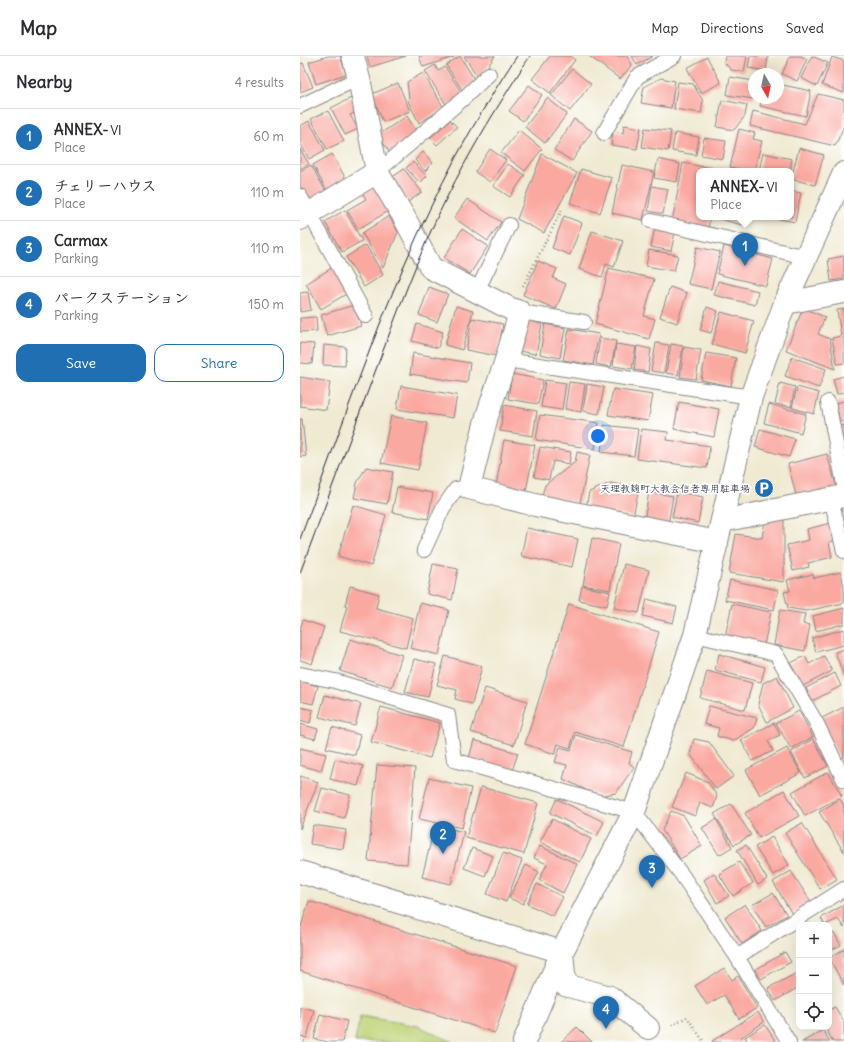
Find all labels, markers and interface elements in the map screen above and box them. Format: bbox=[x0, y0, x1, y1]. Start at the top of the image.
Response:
text: Map bbox=[20, 16, 57, 40]
text: Map bbox=[651, 19, 678, 37]
text: Directions bbox=[700, 19, 764, 37]
text: Saved bbox=[786, 19, 824, 37]
north arrow bbox=[748, 68, 784, 104]
text: Nearby bbox=[16, 71, 72, 93]
text: 4 results bbox=[235, 74, 284, 91]
text: ANNEX-Ⅵ bbox=[54, 120, 124, 139]
text: 1 bbox=[26, 128, 32, 145]
text: 60 m bbox=[253, 128, 284, 145]
text: Place bbox=[54, 139, 85, 156]
popup bbox=[696, 168, 794, 220]
text: チェリーハウス bbox=[54, 176, 156, 195]
text: ANNEX-Ⅵ bbox=[710, 177, 780, 196]
text: 2 bbox=[25, 184, 33, 201]
text: 110 m bbox=[251, 184, 284, 201]
text: Place bbox=[54, 195, 85, 212]
text: Place bbox=[710, 196, 742, 213]
text: Carmax bbox=[54, 231, 108, 250]
pin: 1 bbox=[732, 233, 758, 266]
text: 3 bbox=[25, 240, 33, 257]
text: 110 m bbox=[251, 240, 284, 257]
text: Parking bbox=[54, 250, 99, 267]
text: パークステーション bbox=[54, 288, 189, 307]
text: 4 bbox=[25, 296, 33, 313]
text: 150 m bbox=[248, 296, 284, 313]
text: Parking bbox=[54, 307, 99, 324]
button: Save bbox=[16, 344, 146, 382]
button: Share bbox=[154, 344, 284, 382]
your location bbox=[588, 426, 608, 446]
parking icon: 天理教麹町大教会信者専用駐車場 bbox=[753, 477, 775, 499]
place label: 天理教麹町大教会信者専用駐車場 bbox=[600, 482, 750, 495]
pin: 2 bbox=[430, 821, 456, 854]
pin: 3 bbox=[639, 855, 665, 888]
map controls bbox=[796, 922, 832, 1030]
button: + bbox=[796, 922, 832, 958]
button: − bbox=[796, 958, 832, 994]
button: locate bbox=[796, 994, 832, 1030]
pin: 4 bbox=[593, 996, 619, 1029]

